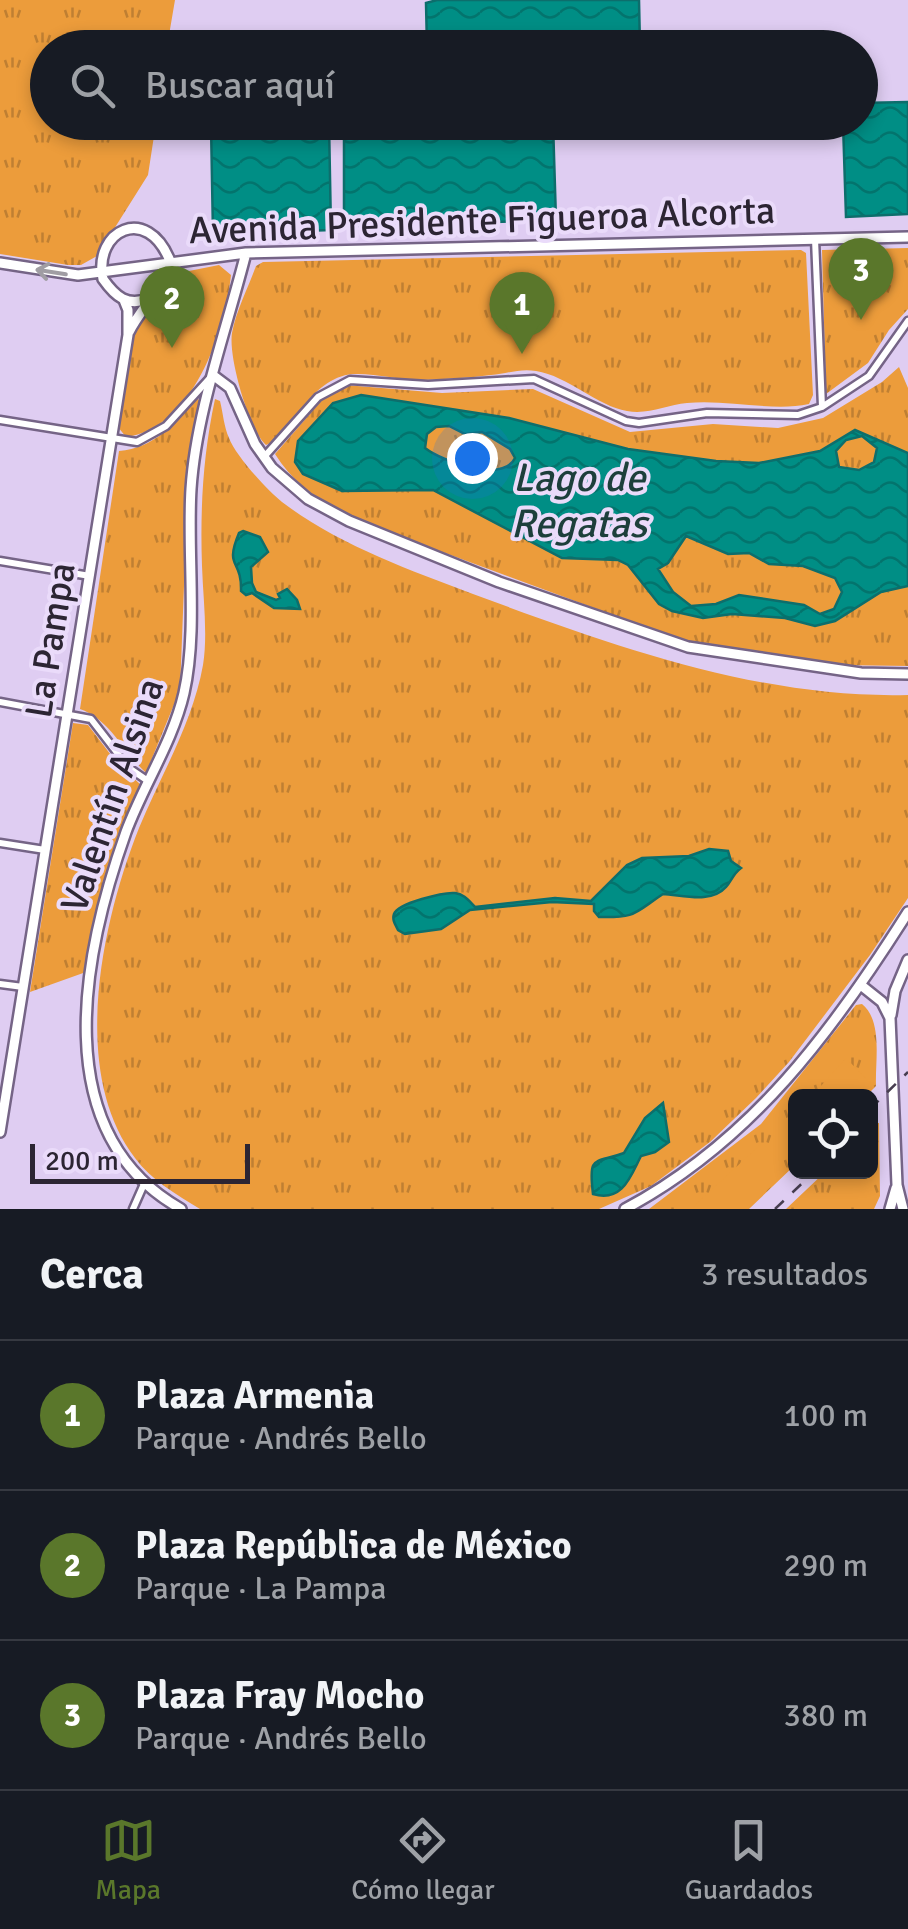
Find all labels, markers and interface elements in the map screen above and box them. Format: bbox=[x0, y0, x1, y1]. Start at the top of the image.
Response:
search box bbox=[30, 30, 878, 140]
icon: search bbox=[65, 58, 120, 113]
text: Buscar aquí bbox=[145, 62, 335, 109]
street label: Avenida Presidente Figueroa Alcorta bbox=[188, 187, 776, 254]
pin: 3 bbox=[828, 238, 894, 320]
one-way arrow bbox=[35, 262, 67, 280]
pin: 2 bbox=[140, 266, 204, 348]
pin: 1 bbox=[490, 272, 554, 354]
your location bbox=[447, 433, 498, 484]
water label: Lago de Regatas bbox=[511, 453, 651, 549]
street label: La Pampa bbox=[15, 559, 86, 721]
street label: Valentín Alsina bbox=[51, 672, 174, 918]
map controls bbox=[788, 1089, 878, 1179]
button: locate bbox=[788, 1089, 878, 1179]
scale bar bbox=[30, 1139, 250, 1184]
text: 200 m bbox=[45, 1144, 119, 1178]
text: Cerca bbox=[40, 1249, 144, 1300]
text: 3 resultados bbox=[701, 1255, 868, 1294]
text: Plaza Armenia bbox=[135, 1372, 374, 1419]
text: 1 bbox=[64, 1396, 81, 1435]
text: 100 m bbox=[784, 1396, 868, 1435]
text: Parque · Andrés Bello bbox=[135, 1419, 427, 1458]
text: Plaza República de México bbox=[135, 1522, 572, 1569]
text: 2 bbox=[64, 1546, 81, 1585]
text: 290 m bbox=[784, 1546, 868, 1585]
text: Parque · La Pampa bbox=[135, 1569, 386, 1608]
text: Plaza Fray Mocho bbox=[135, 1672, 424, 1719]
text: 3 bbox=[64, 1696, 81, 1735]
text: 380 m bbox=[784, 1696, 868, 1735]
text: Parque · Andrés Bello bbox=[135, 1719, 427, 1758]
tab: Mapa bbox=[95, 1813, 161, 1907]
tab: Cómo llegar bbox=[351, 1813, 495, 1907]
tab: Guardados bbox=[685, 1813, 813, 1907]

